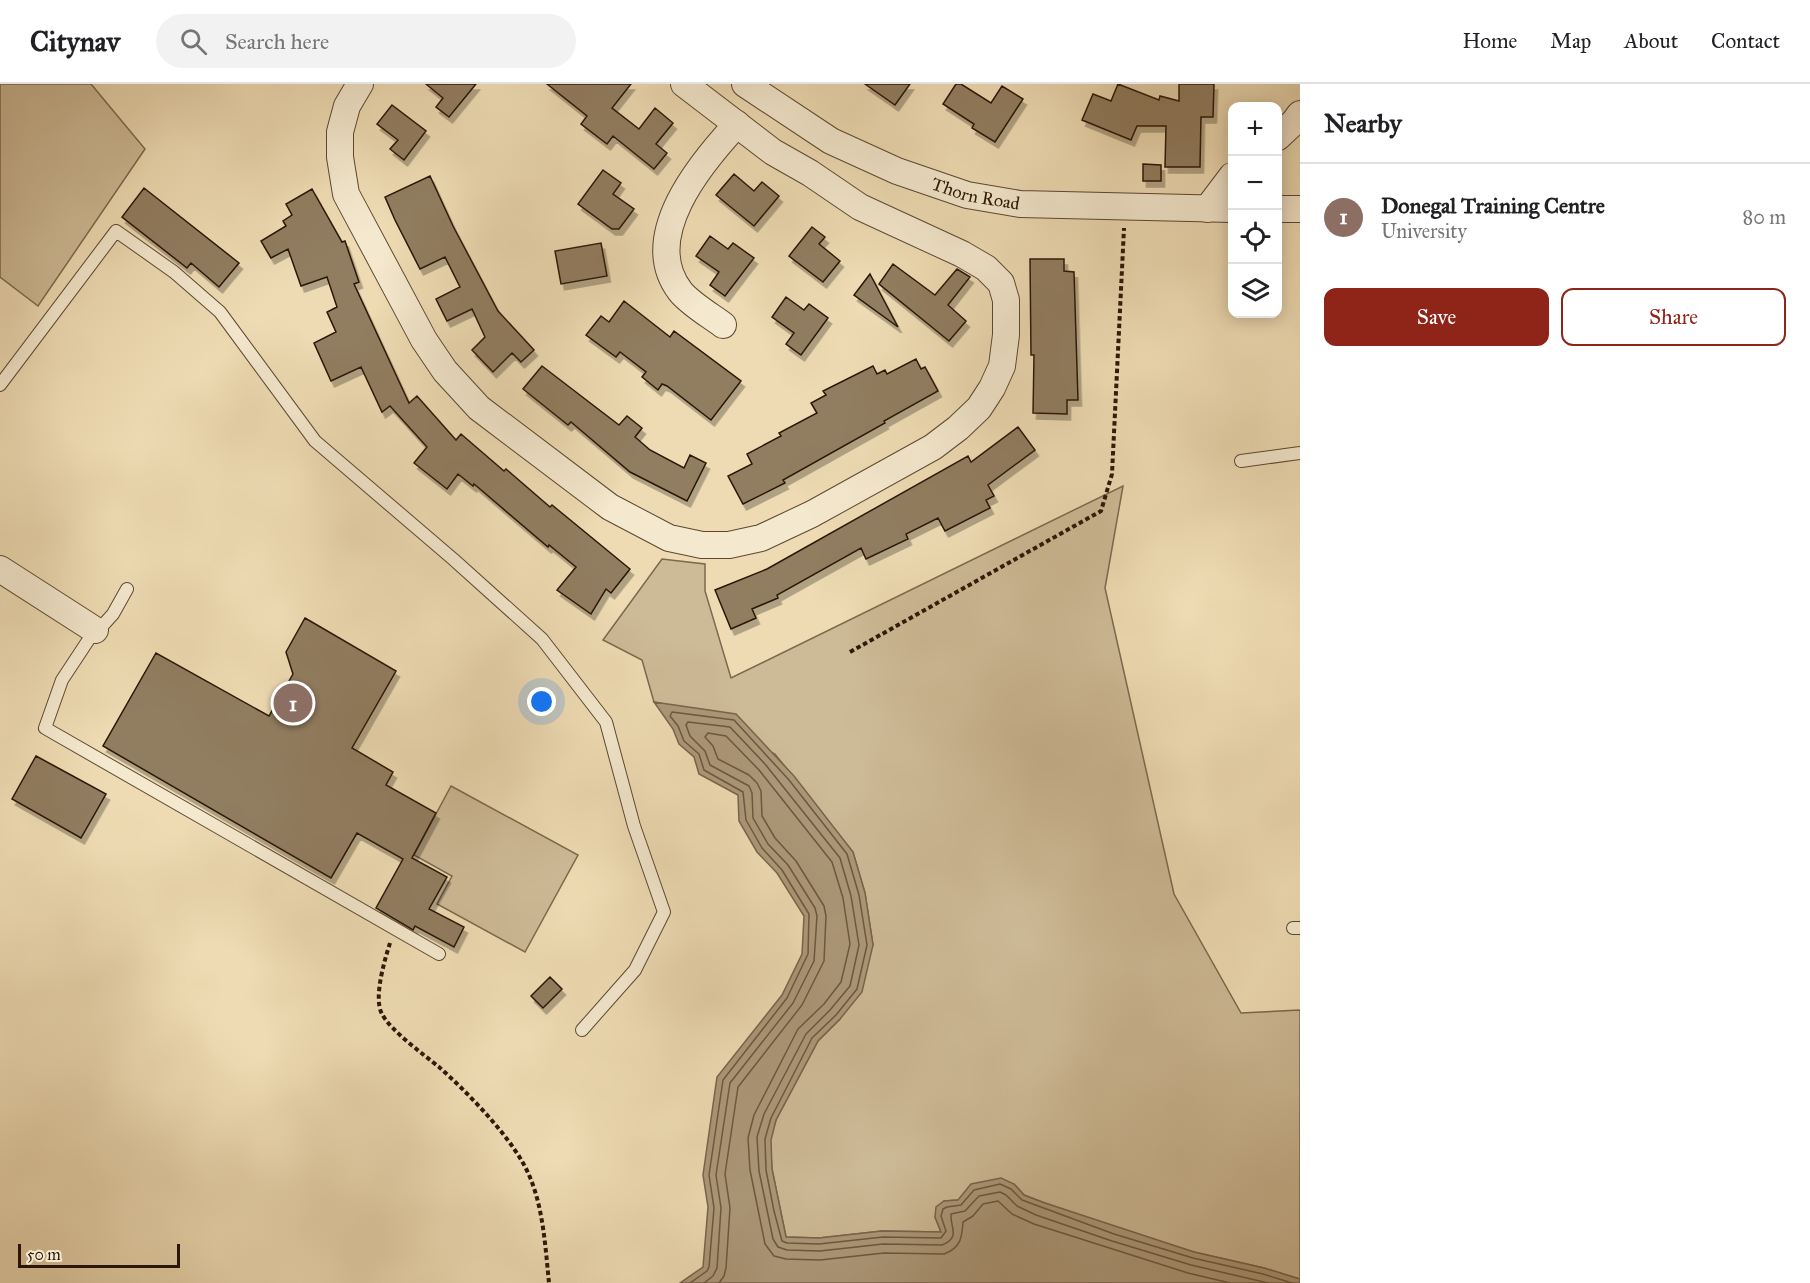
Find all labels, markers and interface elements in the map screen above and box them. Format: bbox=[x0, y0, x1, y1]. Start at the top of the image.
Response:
search box bbox=[156, 14, 576, 68]
text: Citynav bbox=[30, 24, 120, 59]
icon: search bbox=[177, 25, 210, 58]
text: Search here bbox=[225, 28, 329, 55]
text: Home bbox=[1462, 28, 1517, 54]
text: Map bbox=[1550, 28, 1591, 54]
text: About bbox=[1624, 28, 1678, 54]
text: Contact bbox=[1711, 28, 1780, 54]
map controls bbox=[1228, 102, 1282, 318]
button: + bbox=[1228, 102, 1282, 156]
text: Nearby bbox=[1324, 107, 1402, 139]
button: − bbox=[1228, 156, 1282, 210]
street label: Thorn Road bbox=[929, 173, 1022, 215]
text: Donegal Training Centre bbox=[1381, 192, 1605, 219]
text: 1 bbox=[1340, 205, 1347, 229]
text: 80 m bbox=[1743, 205, 1786, 229]
button: locate bbox=[1228, 210, 1282, 264]
text: University bbox=[1381, 219, 1467, 243]
button: layers bbox=[1228, 264, 1282, 318]
button: Save bbox=[1324, 288, 1549, 346]
button: Share bbox=[1561, 288, 1786, 346]
pin: 1 bbox=[274, 680, 312, 726]
your location bbox=[527, 687, 556, 716]
scale bar bbox=[18, 1241, 180, 1268]
text: 50 m bbox=[27, 1245, 61, 1264]

